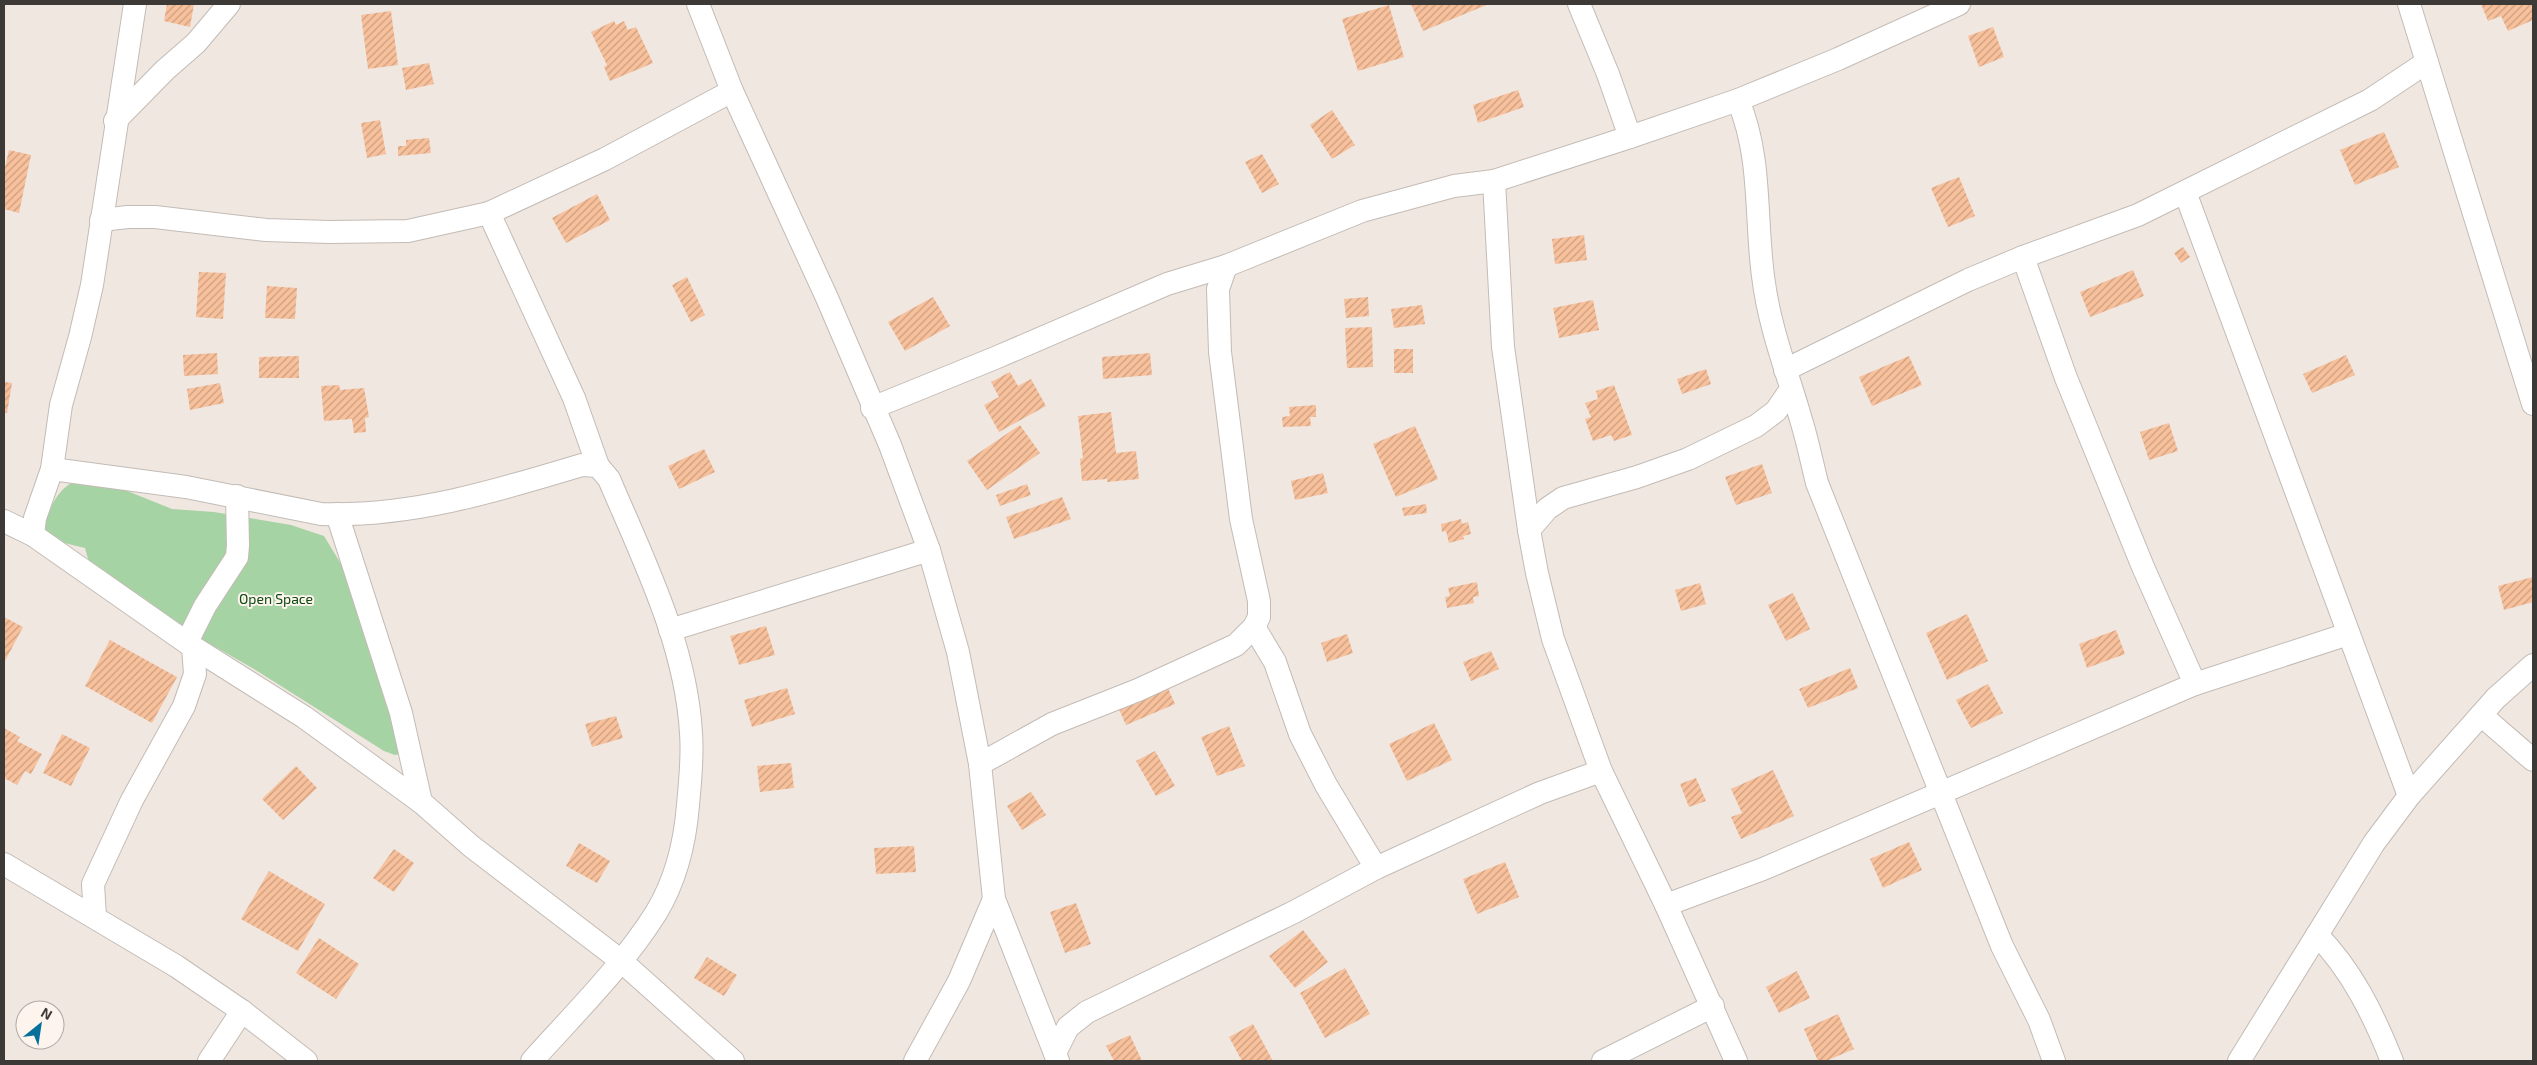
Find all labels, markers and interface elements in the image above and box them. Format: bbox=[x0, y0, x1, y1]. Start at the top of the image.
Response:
park label: Open Space bbox=[239, 590, 313, 607]
north arrow bbox=[15, 1000, 65, 1050]
text: N bbox=[38, 1003, 55, 1023]

